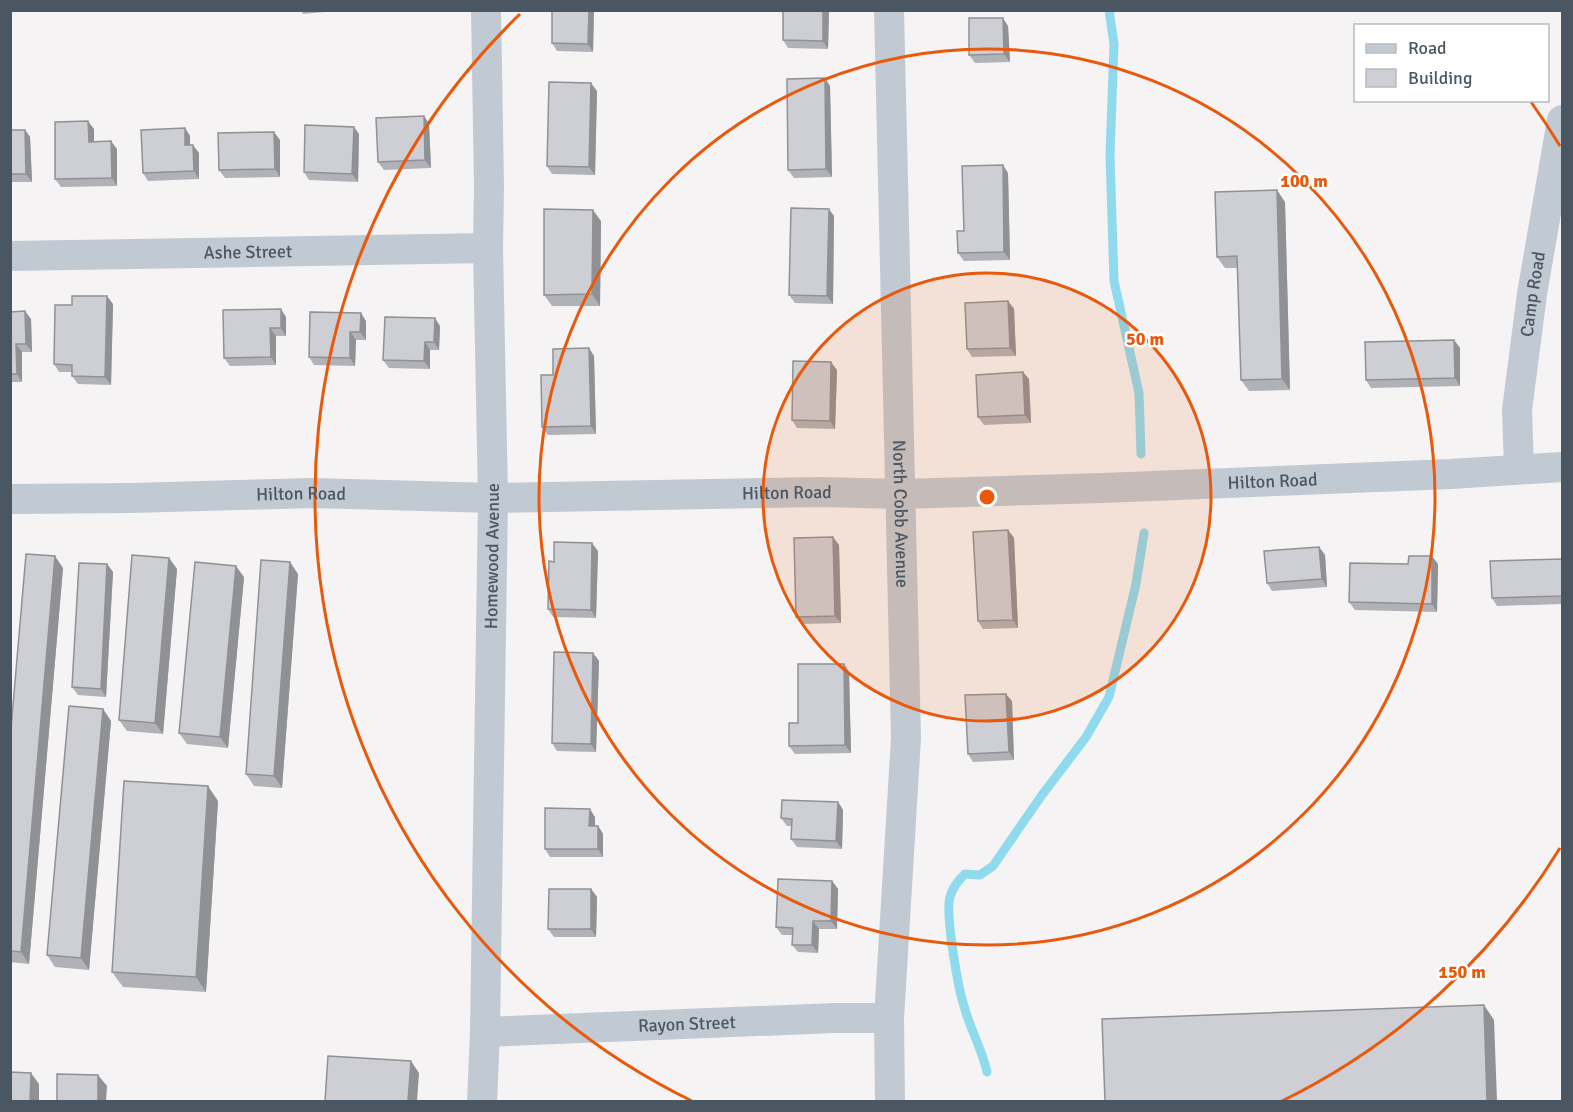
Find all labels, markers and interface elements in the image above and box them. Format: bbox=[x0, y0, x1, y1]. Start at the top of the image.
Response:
legend bbox=[1354, 24, 1549, 102]
text: Road bbox=[1408, 37, 1447, 59]
text: Building bbox=[1408, 67, 1472, 89]
text: 100 m bbox=[1280, 170, 1328, 192]
street label: Ashe Street bbox=[203, 240, 292, 264]
street label: Camp Road bbox=[1516, 250, 1550, 338]
text: 50 m bbox=[1126, 328, 1164, 350]
street label: North Cobb Avenue bbox=[888, 440, 913, 588]
street label: Hilton Road bbox=[1227, 468, 1318, 494]
street label: Hilton Road bbox=[742, 481, 832, 504]
street label: Hilton Road bbox=[256, 482, 346, 506]
street label: Homewood Avenue bbox=[480, 483, 504, 629]
centre of rings bbox=[977, 487, 997, 507]
text: 150 m bbox=[1438, 961, 1486, 983]
street label: Rayon Street bbox=[637, 1011, 736, 1037]

